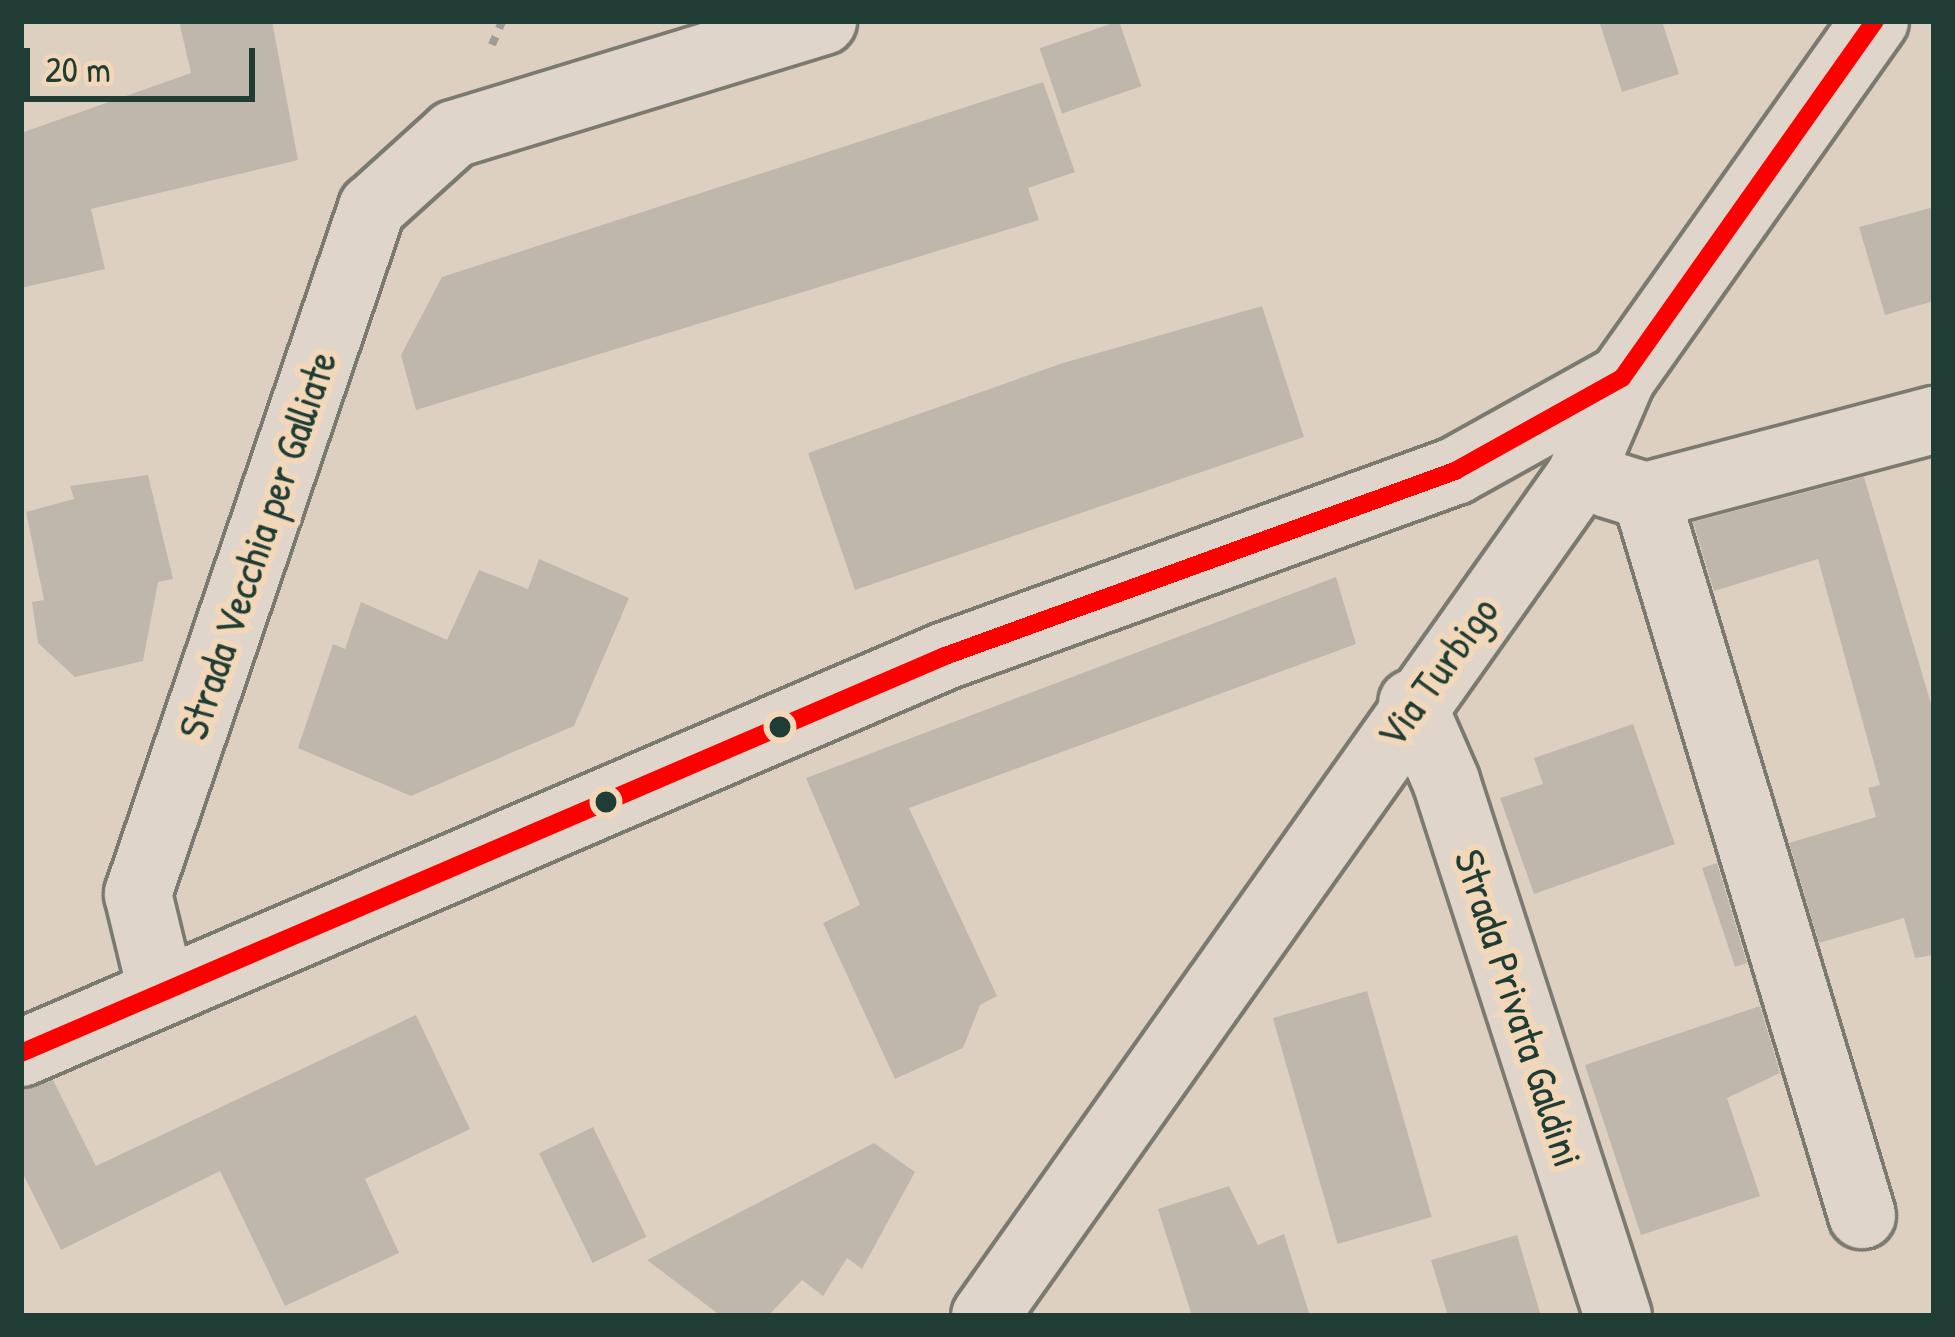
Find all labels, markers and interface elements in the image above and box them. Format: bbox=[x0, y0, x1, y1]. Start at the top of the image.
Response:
scale bar bbox=[30, 24, 261, 98]
text: 20 m bbox=[45, 44, 111, 93]
street label: Strada Vecchia per Galliate bbox=[167, 344, 347, 746]
street label: Via Turbigo bbox=[1365, 587, 1509, 757]
unlabelled marker bbox=[769, 716, 791, 738]
unlabelled marker bbox=[595, 791, 617, 813]
street label: Strada Privata Galdini bbox=[1444, 843, 1594, 1173]

